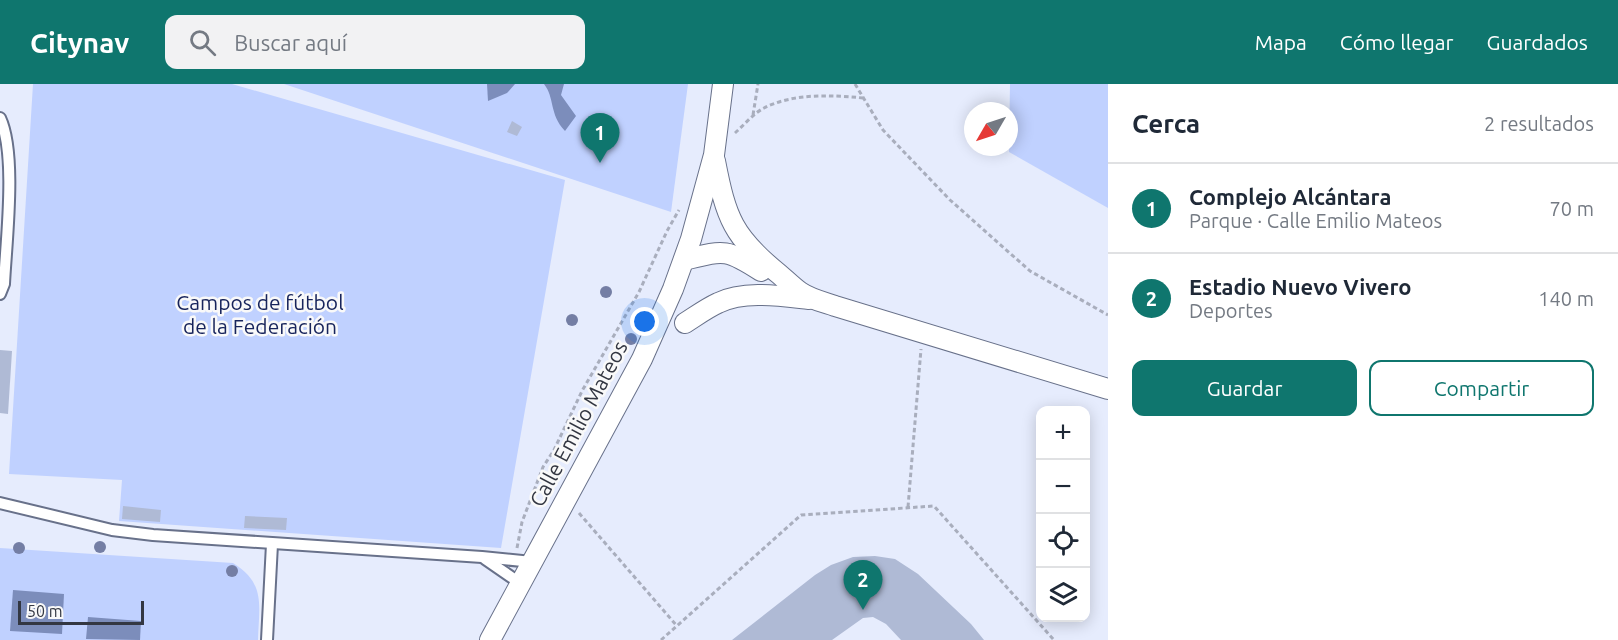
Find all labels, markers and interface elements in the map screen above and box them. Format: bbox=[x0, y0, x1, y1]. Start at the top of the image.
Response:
search box bbox=[165, 15, 585, 69]
icon: search bbox=[186, 26, 219, 59]
text: Citynav bbox=[30, 27, 129, 58]
text: Buscar aquí bbox=[234, 30, 347, 55]
text: Mapa bbox=[1255, 30, 1307, 54]
text: Cómo llegar bbox=[1340, 30, 1454, 54]
text: Guardados bbox=[1487, 30, 1588, 54]
north arrow bbox=[964, 102, 1018, 156]
text: Cerca bbox=[1132, 109, 1200, 138]
text: 2 resultados bbox=[1484, 112, 1594, 135]
pin: 1 bbox=[580, 113, 620, 163]
text: Complejo Alcántara bbox=[1189, 184, 1391, 209]
text: 1 bbox=[1146, 197, 1157, 220]
text: 70 m bbox=[1550, 197, 1594, 220]
text: Parque · Calle Emilio Mateos bbox=[1189, 209, 1442, 232]
text: Estadio Nuevo Vivero bbox=[1189, 274, 1412, 299]
text: 2 bbox=[1146, 287, 1157, 310]
text: 140 m bbox=[1538, 287, 1594, 310]
park label: Campos de fútbol de la Federación bbox=[176, 290, 344, 338]
text: Deportes bbox=[1189, 299, 1273, 322]
your location bbox=[630, 307, 659, 336]
street label: Calle Emilio Mateos bbox=[524, 337, 632, 510]
button: Guardar bbox=[1132, 360, 1357, 416]
button: Compartir bbox=[1369, 360, 1594, 416]
map controls bbox=[1036, 406, 1090, 622]
button: + bbox=[1036, 406, 1090, 460]
button: − bbox=[1036, 460, 1090, 514]
button: locate bbox=[1036, 514, 1090, 568]
pin: 2 bbox=[844, 560, 882, 610]
button: layers bbox=[1036, 568, 1090, 622]
scale bar bbox=[18, 598, 144, 626]
text: 50 m bbox=[27, 602, 63, 620]

